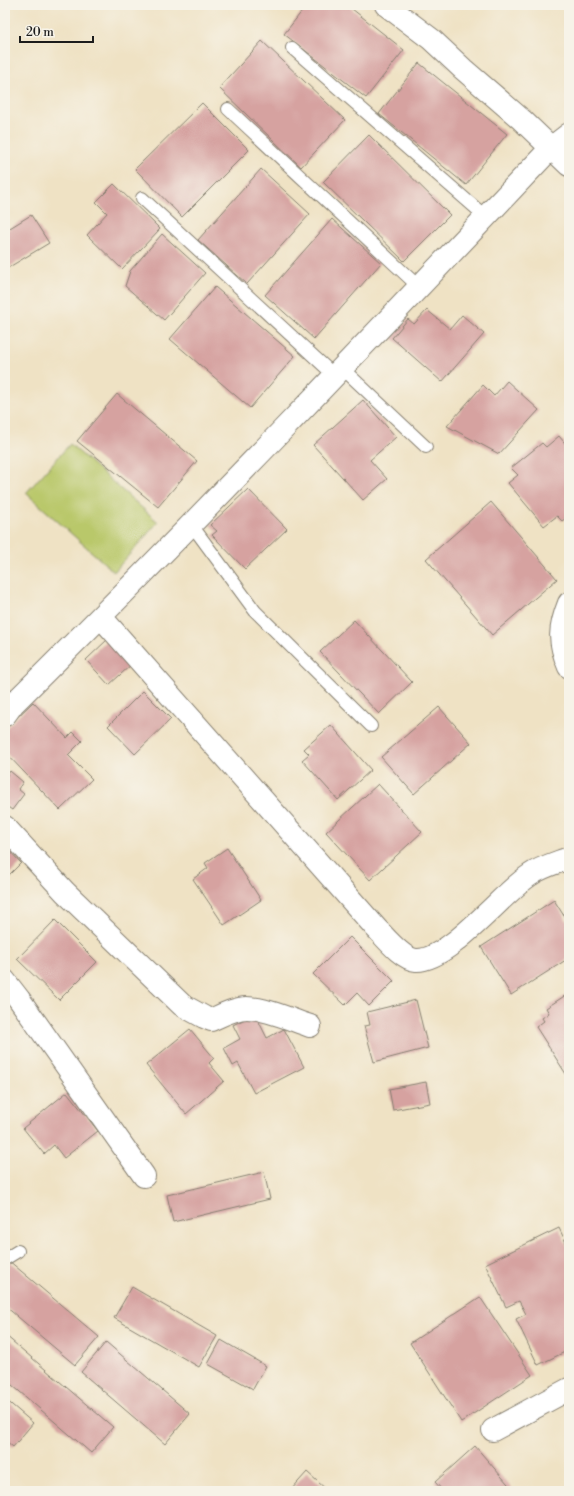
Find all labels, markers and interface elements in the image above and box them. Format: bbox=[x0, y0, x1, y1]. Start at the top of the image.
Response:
scale bar bbox=[20, 18, 93, 44]
text: 20 m bbox=[26, 25, 54, 40]

